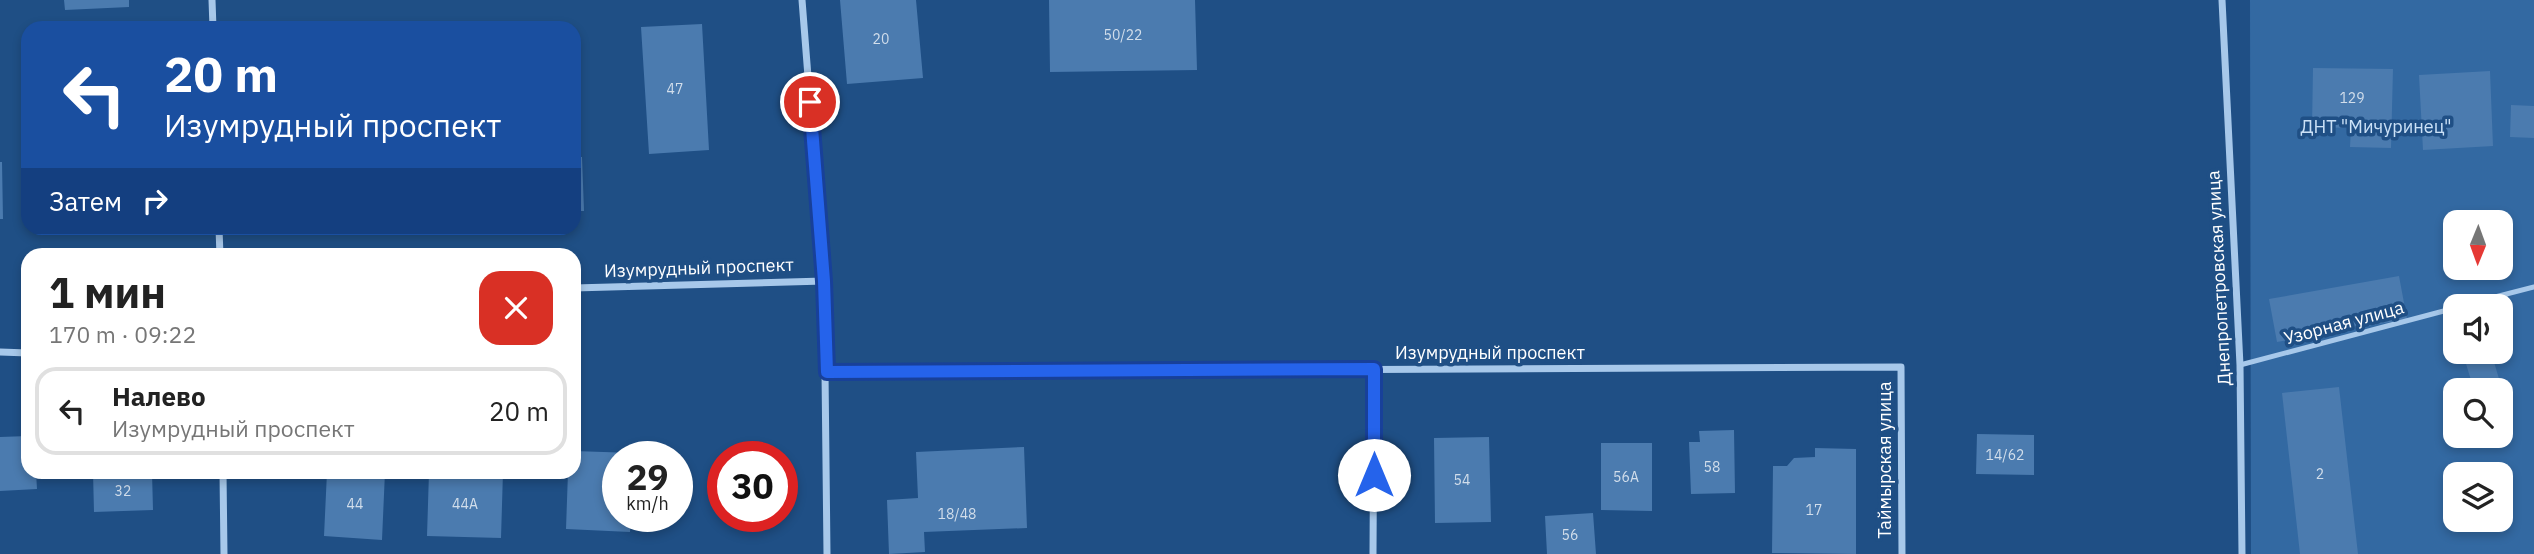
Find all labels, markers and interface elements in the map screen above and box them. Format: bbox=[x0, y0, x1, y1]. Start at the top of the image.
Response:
house number: 50/22 bbox=[1104, 26, 1142, 44]
house number: 20 bbox=[873, 30, 889, 48]
text: 20 m bbox=[164, 42, 278, 105]
icon: left bbox=[49, 49, 140, 140]
pin bbox=[780, 72, 840, 132]
house number: 47 bbox=[667, 80, 683, 98]
icon: arrive bbox=[791, 83, 829, 121]
house number: 129 bbox=[2339, 89, 2365, 107]
text: Изумрудный проспект bbox=[164, 104, 501, 146]
park label: ДНТ "Мичуринец" bbox=[2300, 115, 2452, 138]
street label: Днепропетровская улица bbox=[2201, 169, 2236, 386]
icon: right bbox=[136, 182, 174, 220]
text: Затем bbox=[49, 184, 122, 218]
north arrow bbox=[2443, 210, 2513, 280]
map controls bbox=[2443, 210, 2513, 532]
street label: Изумрудный проспект bbox=[604, 253, 795, 282]
text: 1 мин bbox=[49, 265, 166, 320]
button: close bbox=[479, 271, 553, 345]
button: sound bbox=[2443, 294, 2513, 364]
street label: Узорная улица bbox=[2281, 295, 2407, 350]
text: 170 m · 09:22 bbox=[49, 319, 196, 349]
street label: Изумрудный проспект bbox=[1395, 341, 1585, 364]
button: search bbox=[2443, 378, 2513, 448]
text: Налево bbox=[112, 379, 206, 413]
street label: Таймырская улица bbox=[1873, 381, 1896, 539]
icon: left bbox=[53, 392, 91, 430]
text: 20 m bbox=[489, 394, 549, 428]
text: Изумрудный проспект bbox=[112, 413, 355, 443]
position arrow bbox=[1337, 438, 1411, 512]
speed limit sign: 30 bbox=[707, 441, 798, 532]
house number: 14/62 bbox=[1986, 446, 2024, 464]
text: 29 bbox=[626, 454, 669, 500]
house number: 58 bbox=[1704, 458, 1720, 476]
button: layers bbox=[2443, 462, 2513, 532]
house number: 2 bbox=[2316, 465, 2324, 483]
house number: 56А bbox=[1613, 468, 1639, 486]
house number: 54 bbox=[1454, 471, 1470, 489]
house number: 32 bbox=[115, 482, 131, 500]
text: km/h bbox=[626, 492, 669, 515]
house number: 44 bbox=[347, 495, 363, 513]
house number: 44А bbox=[452, 495, 478, 513]
house number: 17 bbox=[1806, 501, 1822, 519]
house number: 18/48 bbox=[938, 505, 976, 523]
house number: 56 bbox=[1562, 526, 1578, 544]

